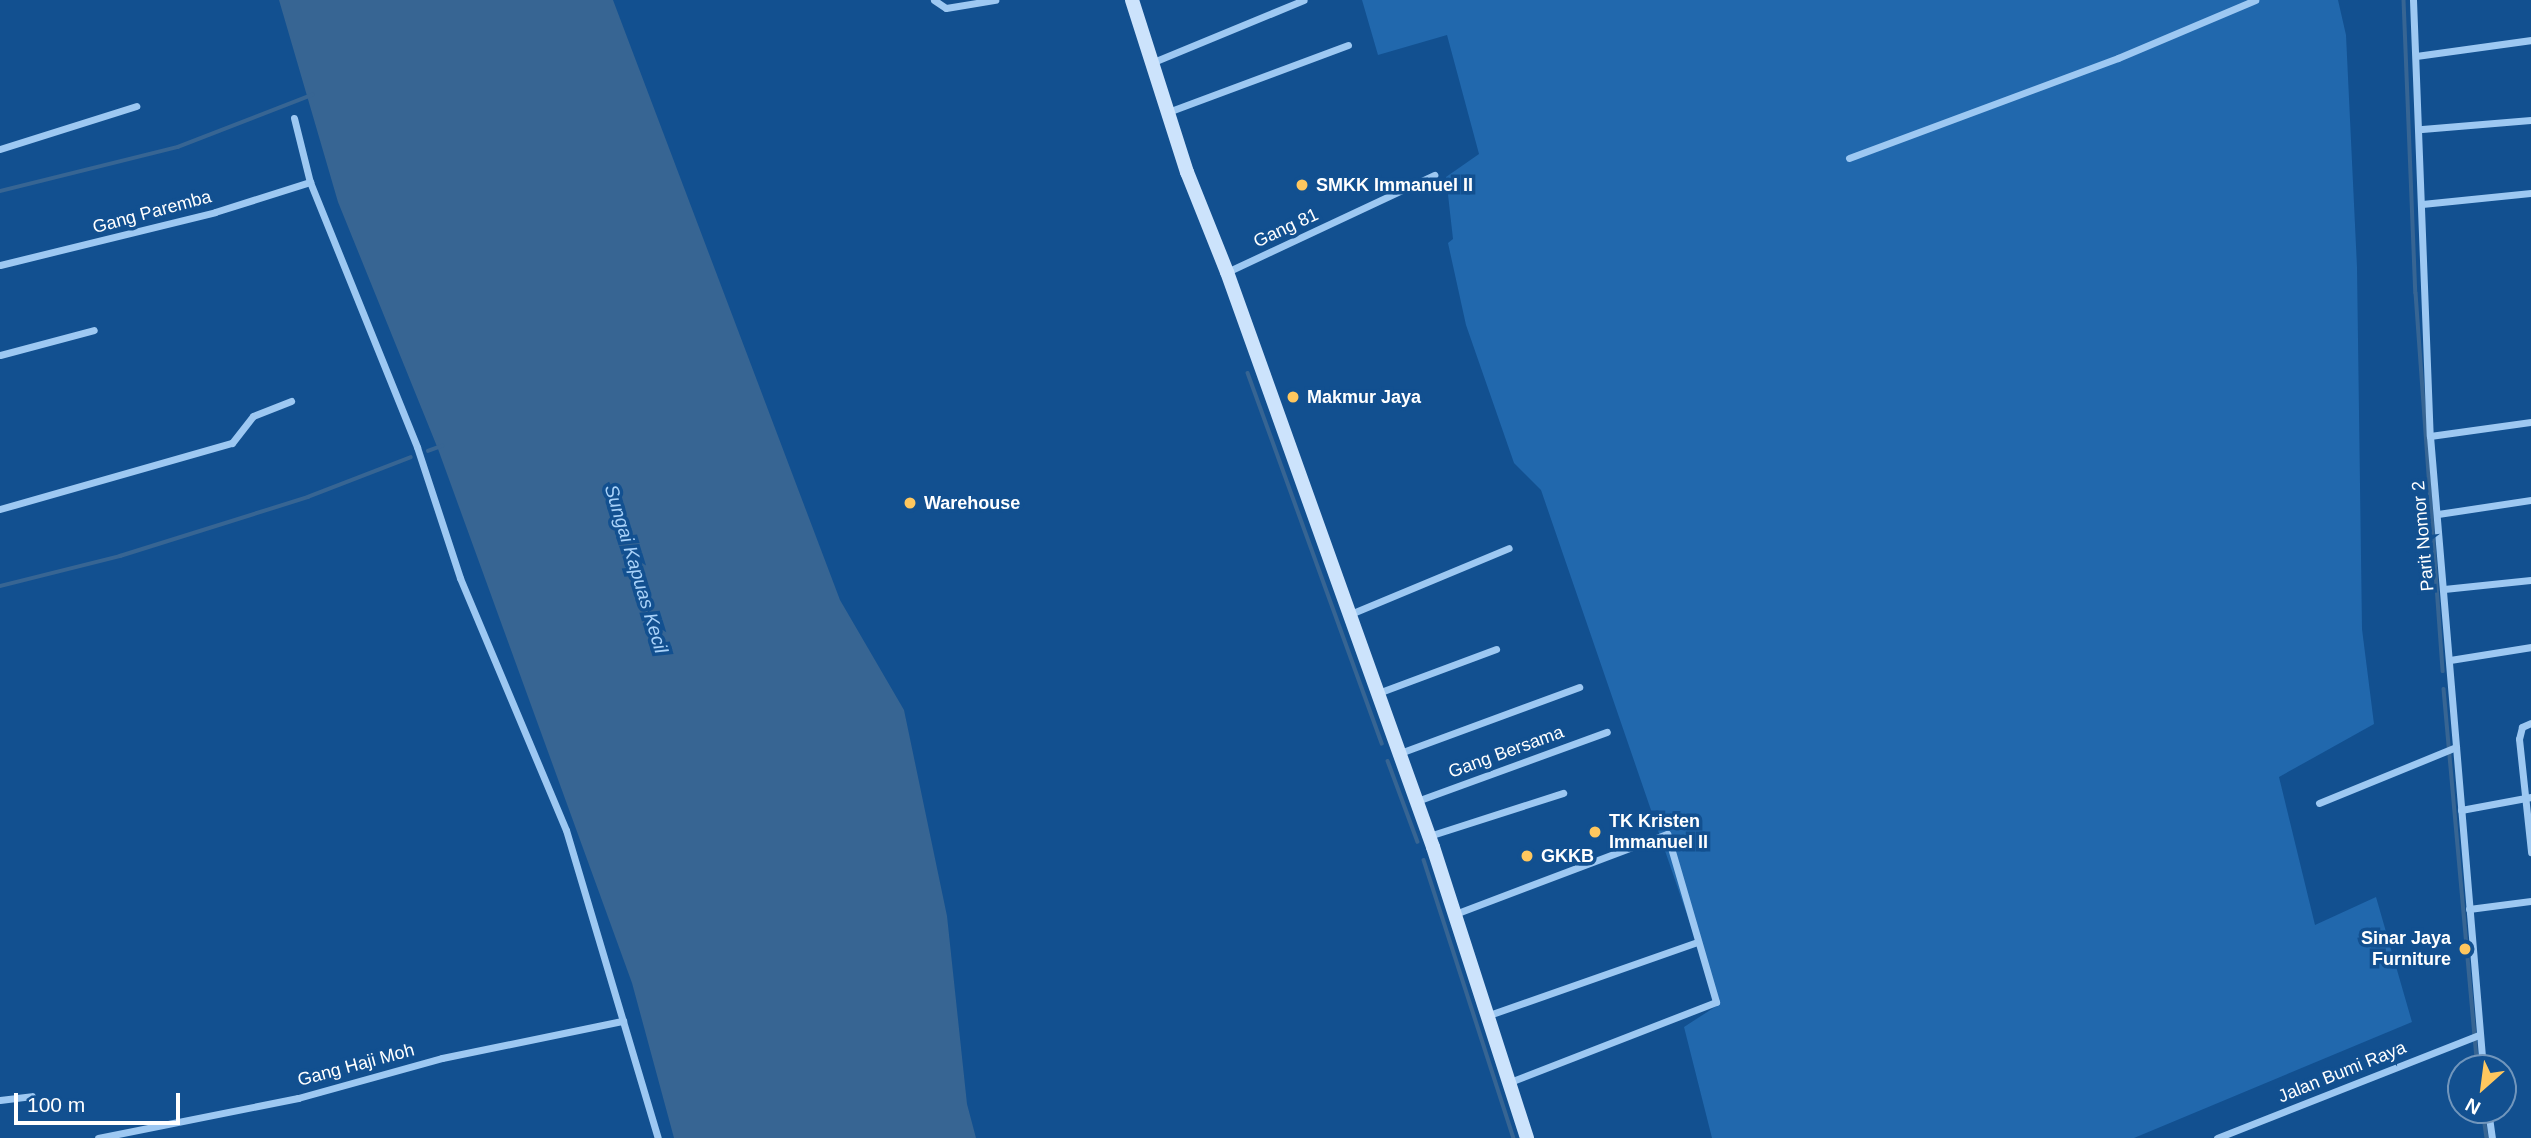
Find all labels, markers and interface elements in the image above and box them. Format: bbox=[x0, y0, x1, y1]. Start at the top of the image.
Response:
place label: SMKK Immanuel II bbox=[1316, 174, 1473, 196]
marker: SMKK Immanuel II bbox=[1294, 177, 1310, 193]
street label: Gang Paremba bbox=[90, 186, 214, 238]
street label: Gang 81 bbox=[1250, 204, 1322, 252]
place label: Makmur Jaya bbox=[1307, 386, 1421, 408]
marker: Makmur Jaya bbox=[1285, 389, 1301, 405]
street label: Parit Nomor 2 bbox=[2407, 480, 2439, 592]
water label: Sungai Kapuas Kecil bbox=[599, 482, 673, 656]
place label: Warehouse bbox=[924, 492, 1020, 514]
marker: Warehouse bbox=[902, 495, 918, 511]
street label: Gang Bersama bbox=[1445, 721, 1567, 783]
place label: TK Kristen Immanuel II bbox=[1609, 811, 1708, 854]
marker: TK Kristen Immanuel II bbox=[1587, 824, 1603, 840]
place label: GKKB bbox=[1541, 845, 1594, 867]
marker: GKKB bbox=[1519, 848, 1535, 864]
place label: Sinar Jaya Furniture bbox=[2361, 928, 2451, 970]
marker: Sinar Jaya Furniture bbox=[2457, 941, 2473, 957]
street label: Jalan Bumi Raya bbox=[2275, 1037, 2409, 1107]
street label: Gang Haji Moh bbox=[295, 1039, 417, 1091]
north arrow bbox=[2447, 1054, 2517, 1124]
scale bar bbox=[18, 1078, 184, 1122]
text: 100 m bbox=[27, 1093, 85, 1116]
text: N bbox=[2462, 1094, 2484, 1119]

